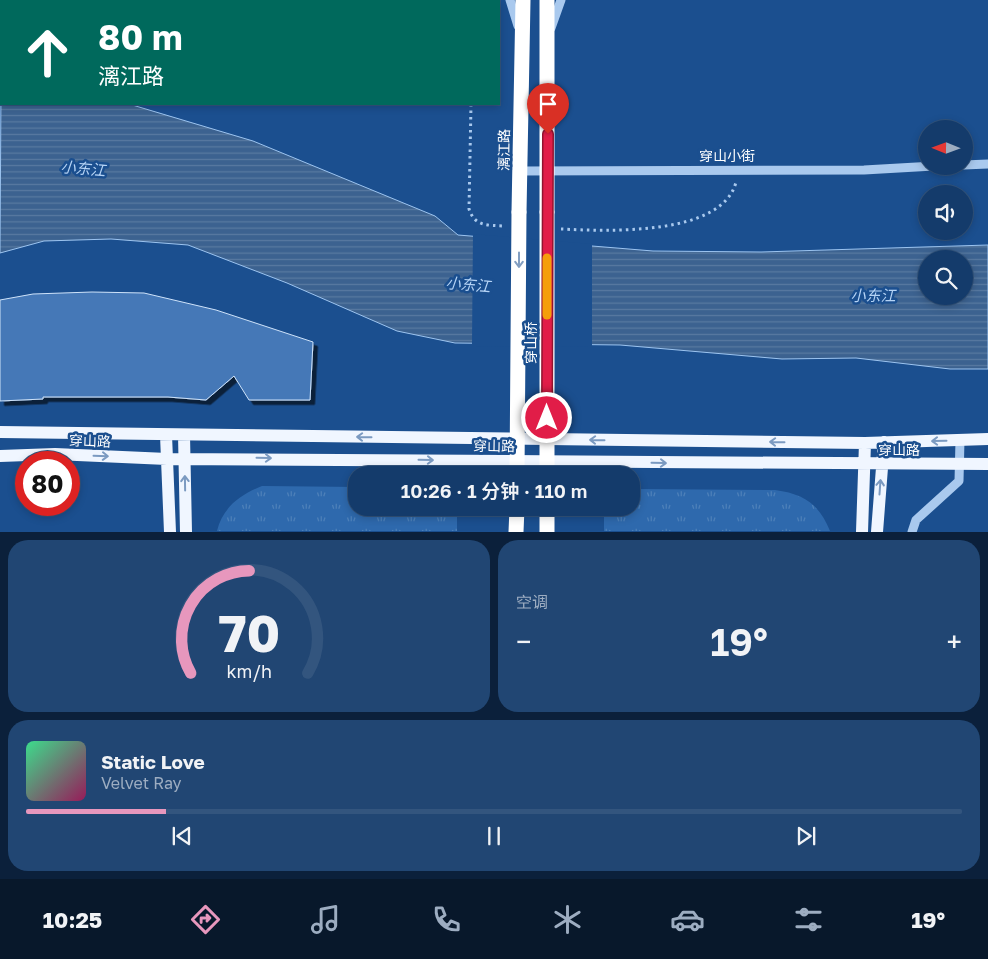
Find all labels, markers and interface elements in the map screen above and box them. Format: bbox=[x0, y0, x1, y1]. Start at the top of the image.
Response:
text: 80 m bbox=[98, 16, 183, 58]
icon: ahead bbox=[15, 20, 80, 85]
text: 漓江路 bbox=[98, 62, 164, 89]
pin bbox=[527, 83, 569, 134]
icon: arrive bbox=[534, 90, 562, 118]
north arrow bbox=[918, 120, 972, 175]
map controls bbox=[918, 120, 973, 305]
street label: 漓江路 bbox=[495, 129, 512, 171]
street label: 穿山小街 bbox=[699, 147, 755, 164]
water label: 小东江 bbox=[60, 157, 108, 179]
button: sound bbox=[918, 185, 973, 240]
button: search bbox=[918, 250, 973, 305]
one-way arrow bbox=[514, 252, 524, 268]
water label: 小东江 bbox=[445, 273, 493, 295]
water label: 小东江 bbox=[850, 286, 897, 304]
street label: 穿山桥 bbox=[522, 322, 539, 364]
position arrow bbox=[520, 391, 572, 443]
street label: 穿山路 bbox=[69, 431, 111, 450]
one-way arrow bbox=[357, 432, 373, 442]
one-way arrow bbox=[589, 435, 605, 444]
one-way arrow bbox=[932, 436, 948, 445]
street label: 穿山路 bbox=[473, 437, 515, 454]
one-way arrow bbox=[769, 437, 786, 447]
street label: 穿山路 bbox=[878, 441, 920, 458]
speed limit sign: 80 bbox=[15, 451, 80, 516]
one-way arrow bbox=[92, 451, 109, 461]
one-way arrow bbox=[255, 453, 271, 463]
one-way arrow bbox=[418, 455, 434, 465]
one-way arrow bbox=[650, 458, 666, 468]
one-way arrow bbox=[180, 476, 190, 492]
text: 10:26 · 1 分钟 · 110 m bbox=[401, 479, 587, 502]
one-way arrow bbox=[876, 479, 885, 495]
text: 空调 bbox=[516, 592, 548, 612]
text: 70 bbox=[218, 601, 280, 663]
text: 19° bbox=[710, 619, 768, 664]
text: − bbox=[516, 625, 531, 658]
text: + bbox=[947, 625, 962, 658]
text: km/h bbox=[226, 660, 272, 682]
text: Static Love bbox=[101, 750, 205, 773]
text: Velvet Ray bbox=[101, 773, 182, 793]
icon: previous bbox=[168, 822, 196, 850]
icon: pause bbox=[480, 822, 508, 850]
icon: next bbox=[792, 822, 820, 850]
icon: directions bbox=[188, 902, 223, 937]
icon: music bbox=[308, 902, 343, 937]
icon: phone bbox=[429, 902, 464, 937]
icon: climate bbox=[550, 902, 585, 937]
icon: car bbox=[670, 902, 705, 937]
icon: filters bbox=[791, 902, 826, 937]
text: 10:25 bbox=[43, 906, 102, 933]
text: 19° bbox=[911, 906, 945, 933]

